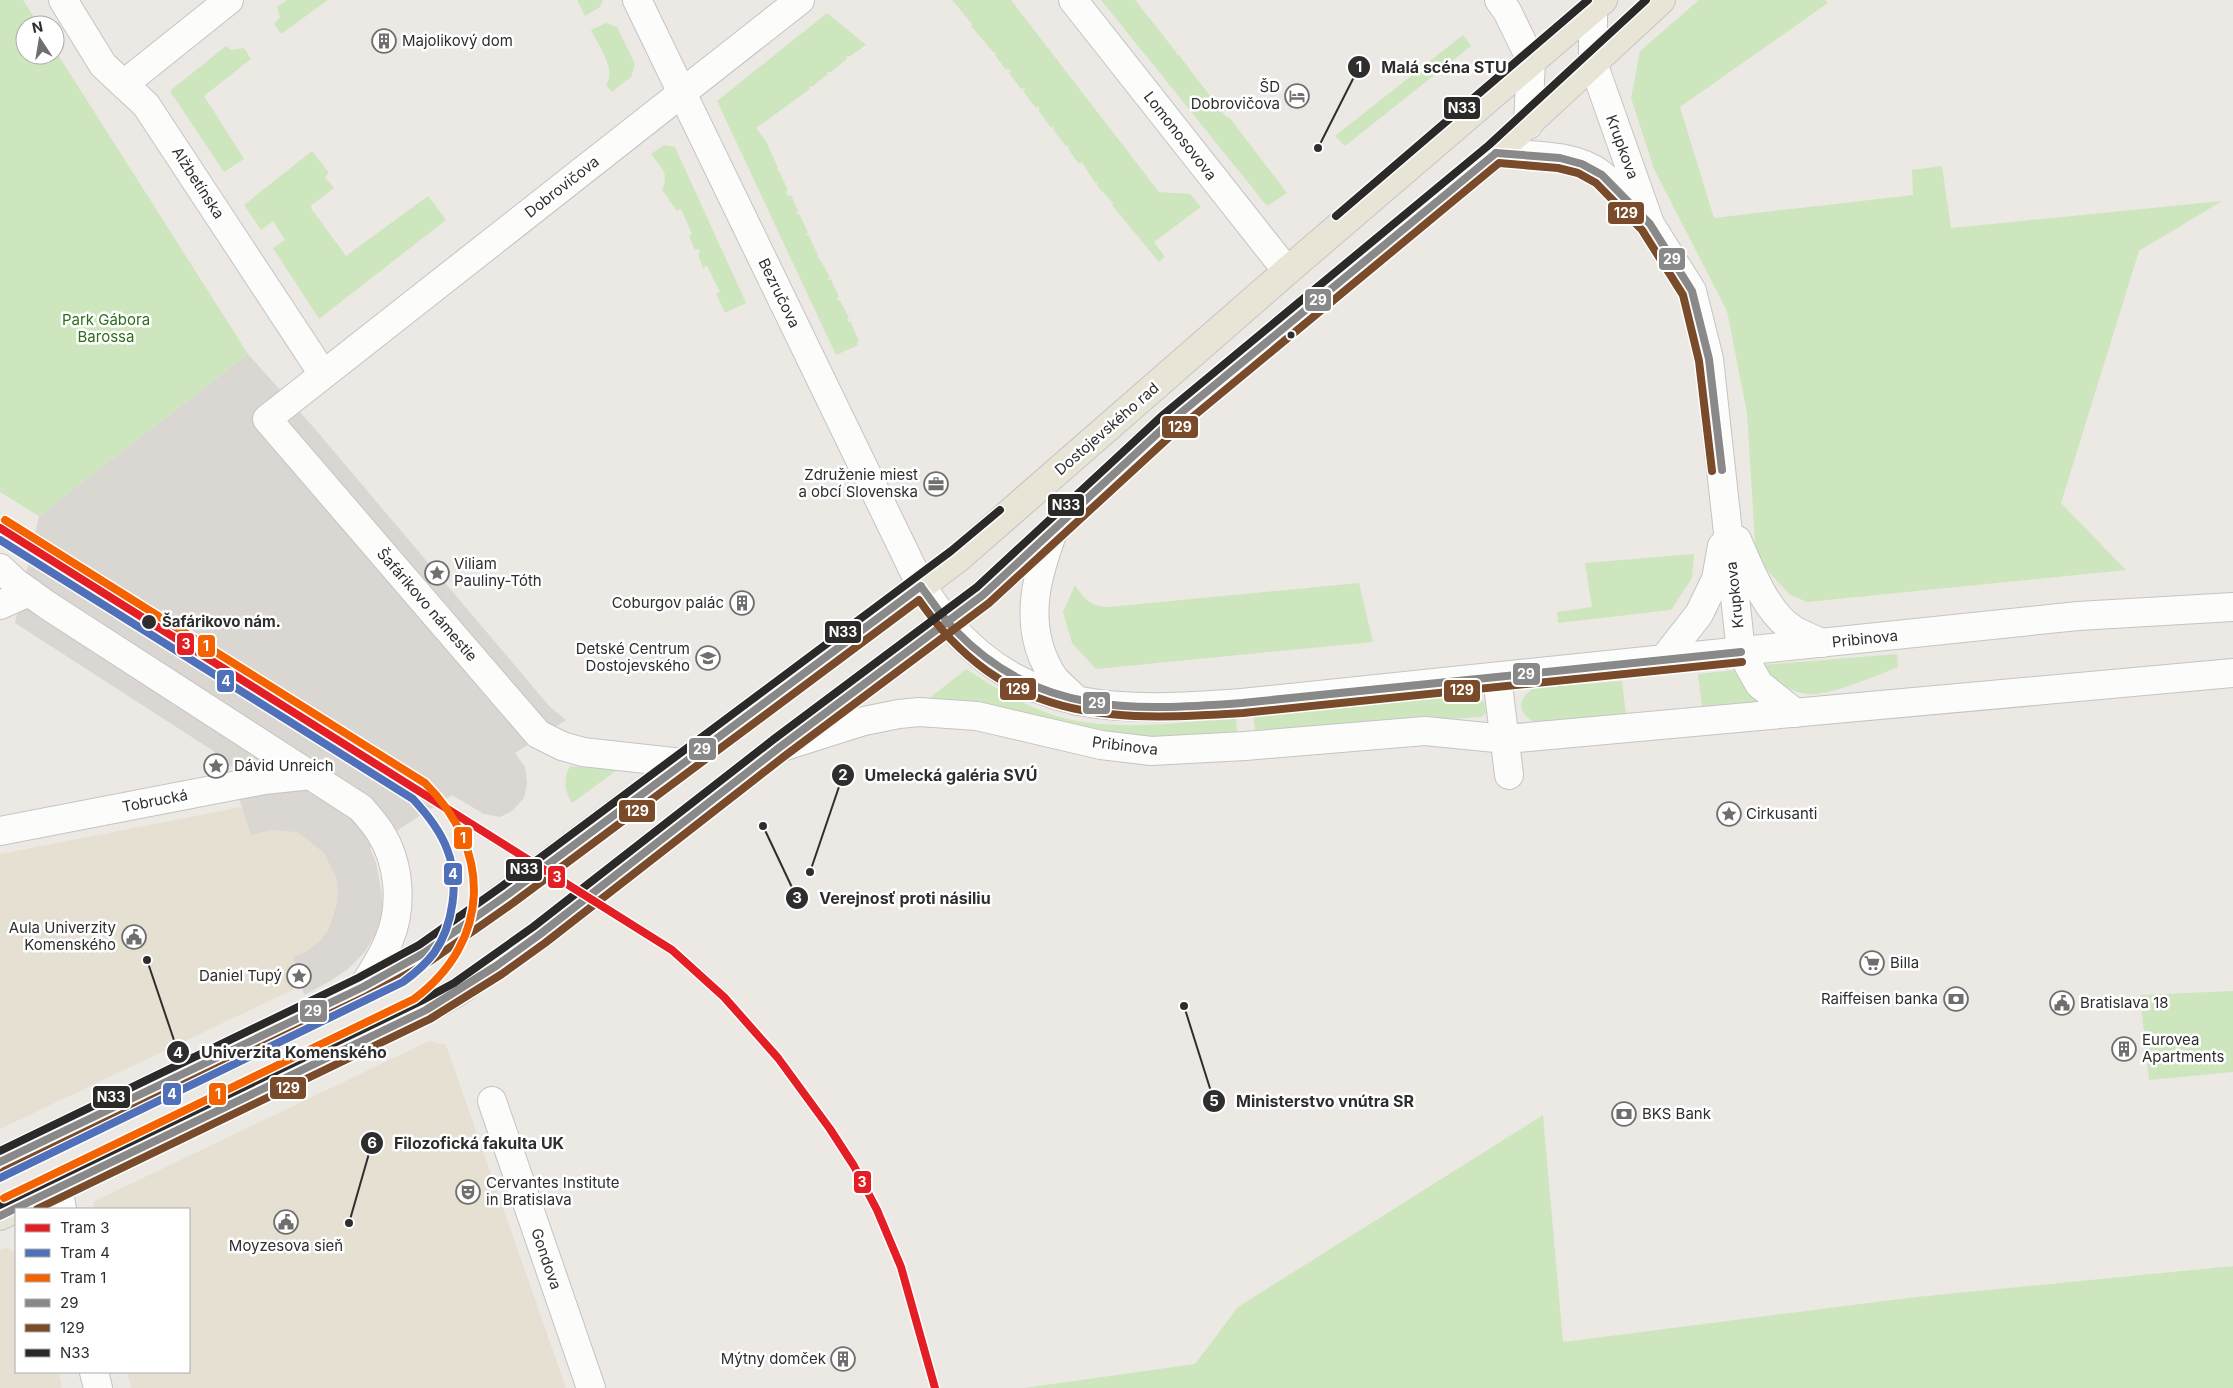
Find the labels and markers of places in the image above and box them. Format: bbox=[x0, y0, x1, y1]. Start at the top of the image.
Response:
building icon: Majolikový dom bbox=[371, 28, 397, 54]
place label: Majolikový dom bbox=[402, 31, 513, 50]
callout: Malá scéna STU bbox=[1347, 51, 1517, 82]
place label: ŠD Dobrovičova bbox=[1191, 77, 1280, 113]
hotel icon: ŠD Dobrovičova bbox=[1284, 83, 1310, 109]
unlabelled marker bbox=[1286, 330, 1296, 340]
place label: Združenie miest a obcí Slovenska bbox=[798, 465, 918, 501]
office icon: Združenie miest a obcí Slovenska bbox=[923, 471, 949, 497]
place label: Viliam Pauliny-Tóth bbox=[454, 554, 542, 590]
place icon: Viliam Pauliny-Tóth bbox=[424, 560, 450, 586]
building icon: Coburgov palác bbox=[729, 590, 755, 616]
place label: Coburgov palác bbox=[612, 593, 724, 612]
place label: Šafárikovo nám. bbox=[162, 612, 281, 631]
marker: Šafárikovo nám. bbox=[140, 613, 158, 631]
place label: Detské Centrum Dostojevského bbox=[576, 639, 690, 675]
school or university icon: Detské Centrum Dostojevského bbox=[695, 645, 721, 671]
place icon: Dávid Unreich bbox=[203, 753, 229, 779]
place label: Dávid Unreich bbox=[234, 756, 334, 775]
callout: Umelecká galéria SVÚ bbox=[830, 760, 1048, 791]
place icon: Cirkusanti bbox=[1716, 801, 1742, 827]
place label: Cirkusanti bbox=[1746, 804, 1817, 823]
callout: Verejnosť proti násiliu bbox=[785, 882, 1001, 913]
place label: Aula Univerzity Komenského bbox=[9, 918, 117, 954]
public building icon: Aula Univerzity Komenského bbox=[121, 924, 147, 950]
supermarket icon: Billa bbox=[1859, 950, 1885, 976]
place label: Billa bbox=[1890, 953, 1919, 972]
place icon: Daniel Tupý bbox=[286, 963, 312, 989]
place label: Daniel Tupý bbox=[199, 966, 283, 985]
bank icon: Raiffeisen banka bbox=[1943, 986, 1969, 1012]
place label: Raiffeisen banka bbox=[1821, 989, 1938, 1008]
public building icon: Bratislava 18 bbox=[2049, 990, 2075, 1016]
place label: Bratislava 18 bbox=[2080, 993, 2169, 1012]
place label: Eurovea Apartments bbox=[2142, 1030, 2224, 1066]
building icon: Eurovea Apartments bbox=[2111, 1036, 2137, 1062]
callout: Univerzita Komenského bbox=[166, 1037, 397, 1068]
callout: Ministerstvo vnútra SR bbox=[1201, 1086, 1424, 1117]
bank icon: BKS Bank bbox=[1611, 1101, 1637, 1127]
place label: BKS Bank bbox=[1642, 1104, 1712, 1123]
callout: Filozofická fakulta UK bbox=[359, 1128, 574, 1159]
place label: Cervantes Institute in Bratislava bbox=[486, 1173, 620, 1209]
theatre icon: Cervantes Institute in Bratislava bbox=[455, 1179, 481, 1205]
public building icon: Moyzesova sieň bbox=[273, 1209, 299, 1235]
place label: Moyzesova sieň bbox=[229, 1236, 343, 1255]
building icon: Mýtny domček bbox=[830, 1346, 856, 1372]
place label: Mýtny domček bbox=[721, 1349, 827, 1368]

